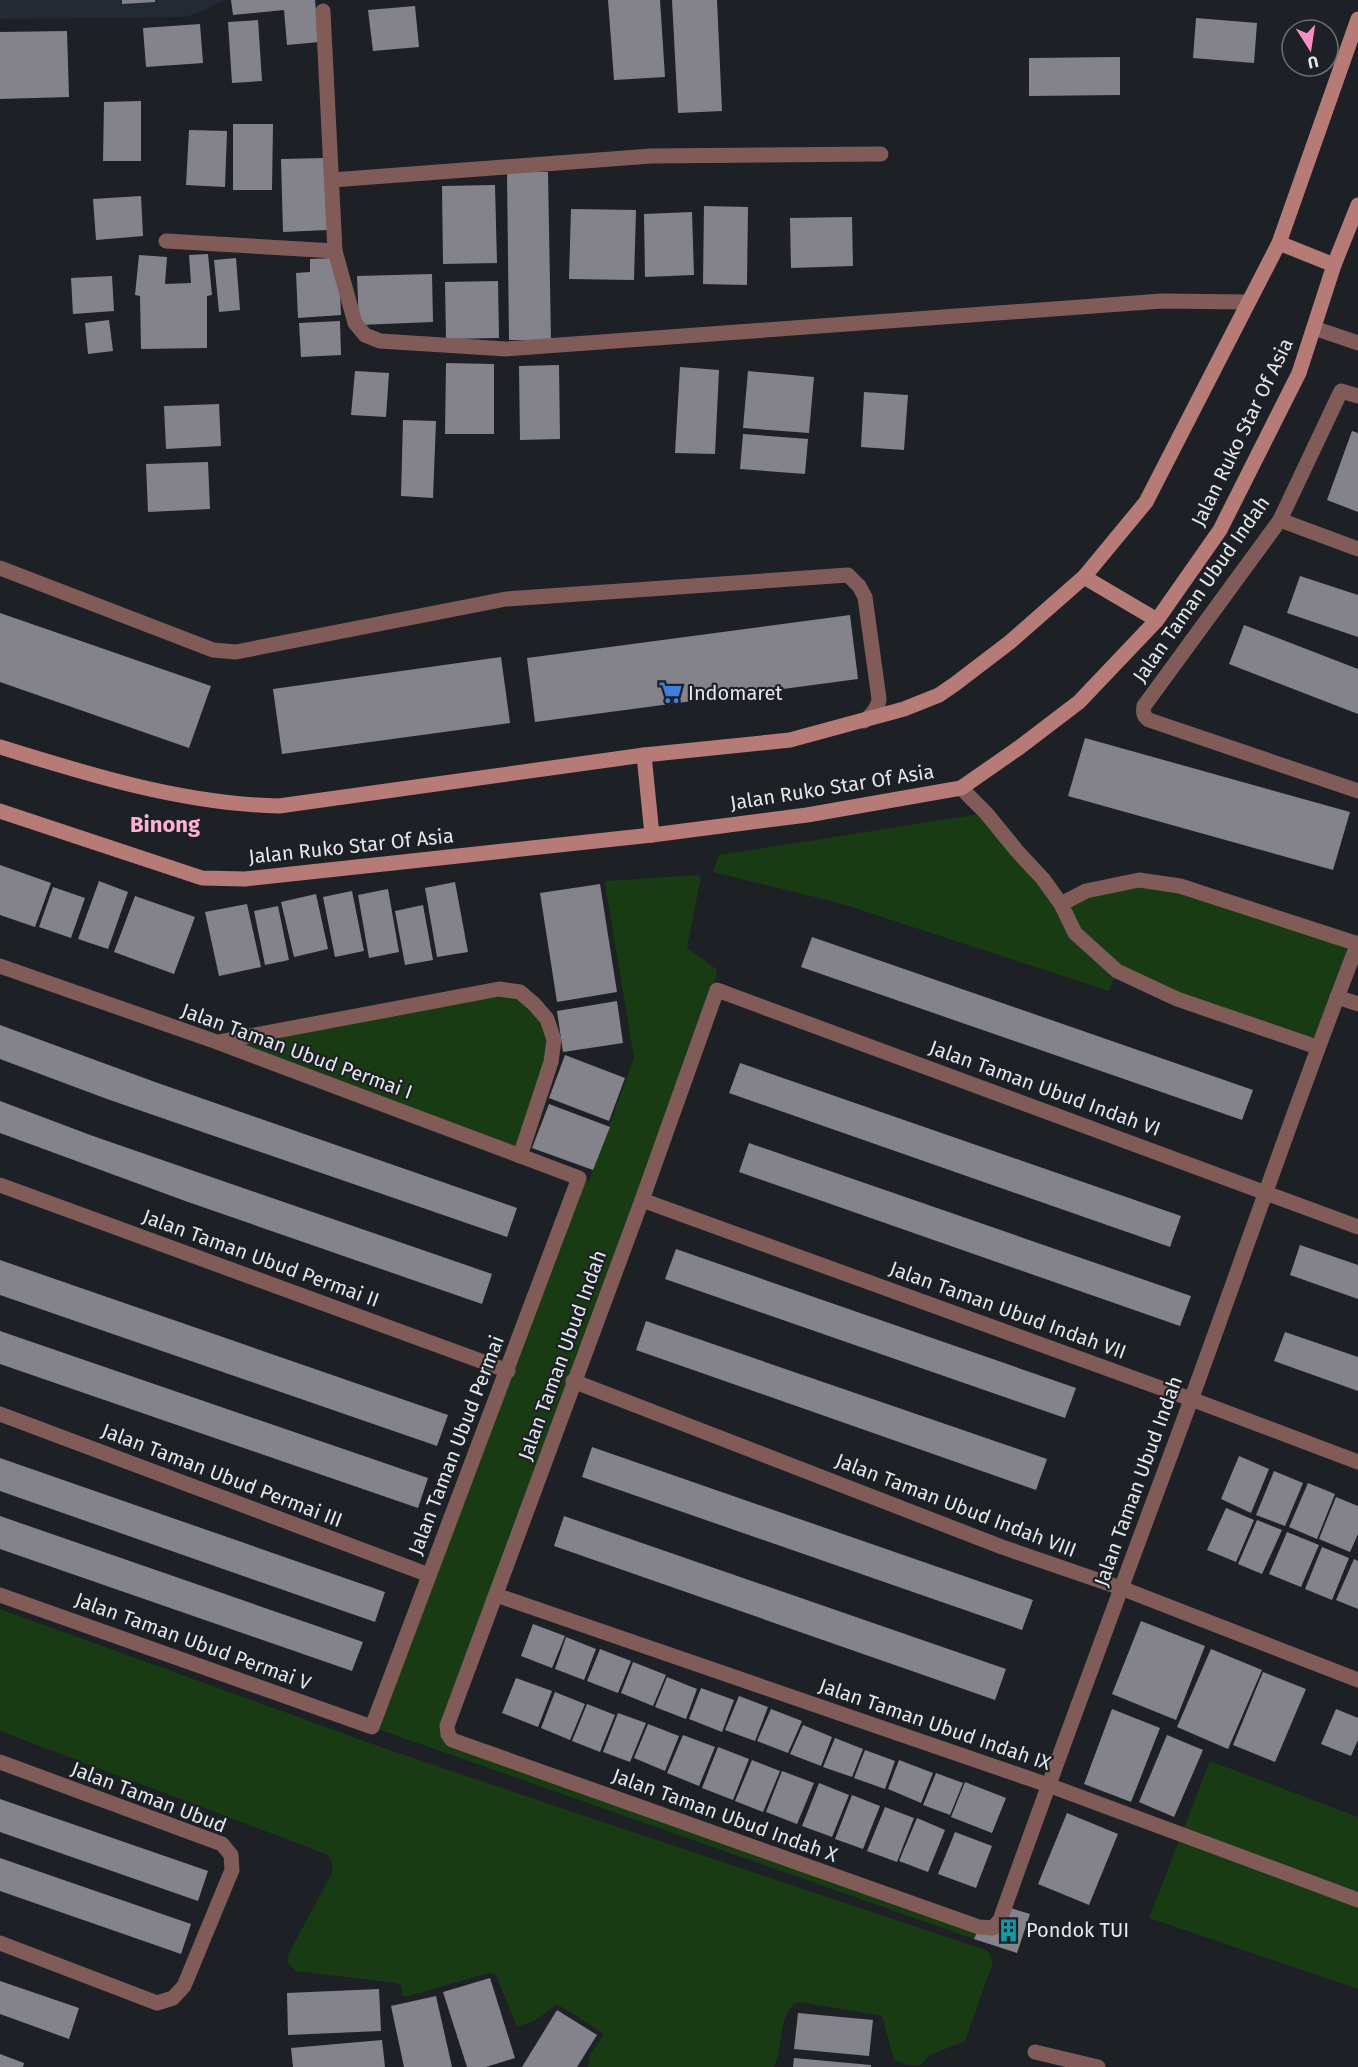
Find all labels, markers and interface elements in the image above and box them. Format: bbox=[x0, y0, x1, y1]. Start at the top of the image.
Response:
north arrow bbox=[1280, 18, 1340, 78]
text: U bbox=[1306, 52, 1320, 73]
street label: Jalan Ruko Star Of Asia bbox=[1186, 334, 1298, 530]
street label: Jalan Taman Ubud Indah bbox=[1128, 491, 1274, 687]
supermarket icon: Indomaret bbox=[657, 680, 683, 706]
place label: Indomaret bbox=[688, 681, 783, 705]
street label: Jalan Ruko Star Of Asia bbox=[728, 759, 936, 815]
district label: Binong bbox=[130, 811, 201, 838]
street label: Jalan Ruko Star Of Asia bbox=[247, 823, 455, 869]
street label: Jalan Taman Ubud Permai I bbox=[178, 998, 416, 1104]
street label: Jalan Taman Ubud Indah VI bbox=[926, 1035, 1164, 1141]
street label: Jalan Taman Ubud Permai II bbox=[139, 1204, 383, 1312]
street label: Jalan Taman Ubud Indah bbox=[513, 1247, 611, 1463]
street label: Jalan Taman Ubud Indah VII bbox=[886, 1256, 1130, 1364]
street label: Jalan Taman Ubud Permai bbox=[403, 1332, 509, 1558]
street label: Jalan Taman Ubud Indah bbox=[1089, 1373, 1187, 1589]
street label: Jalan Taman Ubud Permai III bbox=[98, 1418, 346, 1532]
street label: Jalan Taman Ubud Indah VIII bbox=[832, 1448, 1080, 1562]
street label: Jalan Taman Ubud Permai V bbox=[72, 1587, 314, 1695]
street label: Jalan Taman Ubud Indah IX bbox=[816, 1673, 1054, 1775]
street label: Jalan Taman Ubud bbox=[68, 1756, 230, 1838]
street label: Jalan Taman Ubud Indah X bbox=[609, 1763, 841, 1867]
building icon: Pondok TUI bbox=[995, 1917, 1021, 1943]
place label: Pondok TUI bbox=[1026, 1918, 1129, 1942]

